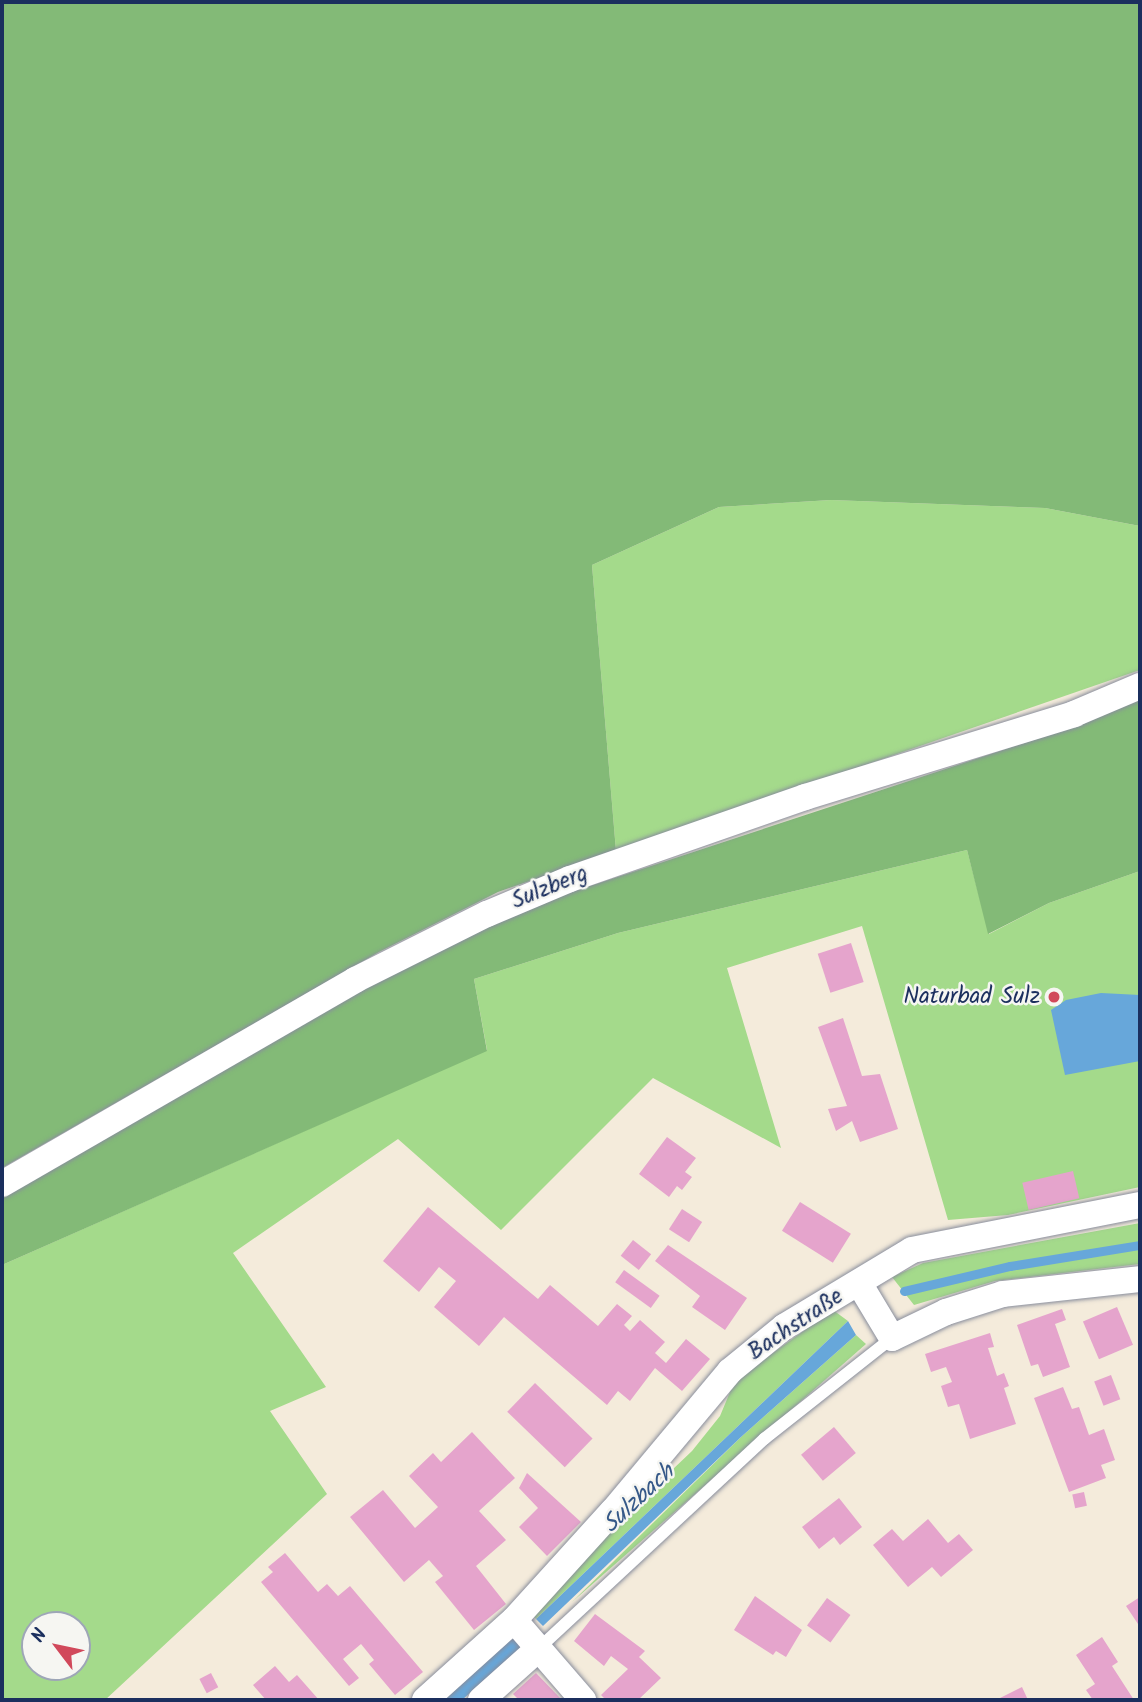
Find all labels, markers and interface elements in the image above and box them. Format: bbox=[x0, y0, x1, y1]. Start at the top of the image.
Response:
street label: Sulzberg bbox=[508, 860, 592, 916]
place label: Naturbad Sulz bbox=[903, 983, 1040, 1011]
marker: Naturbad Sulz bbox=[1046, 989, 1062, 1005]
street label: Bachstraße bbox=[743, 1283, 849, 1367]
water label: Sulzbach bbox=[597, 1458, 681, 1540]
north arrow bbox=[21, 1611, 91, 1681]
text: N bbox=[24, 1623, 56, 1649]

